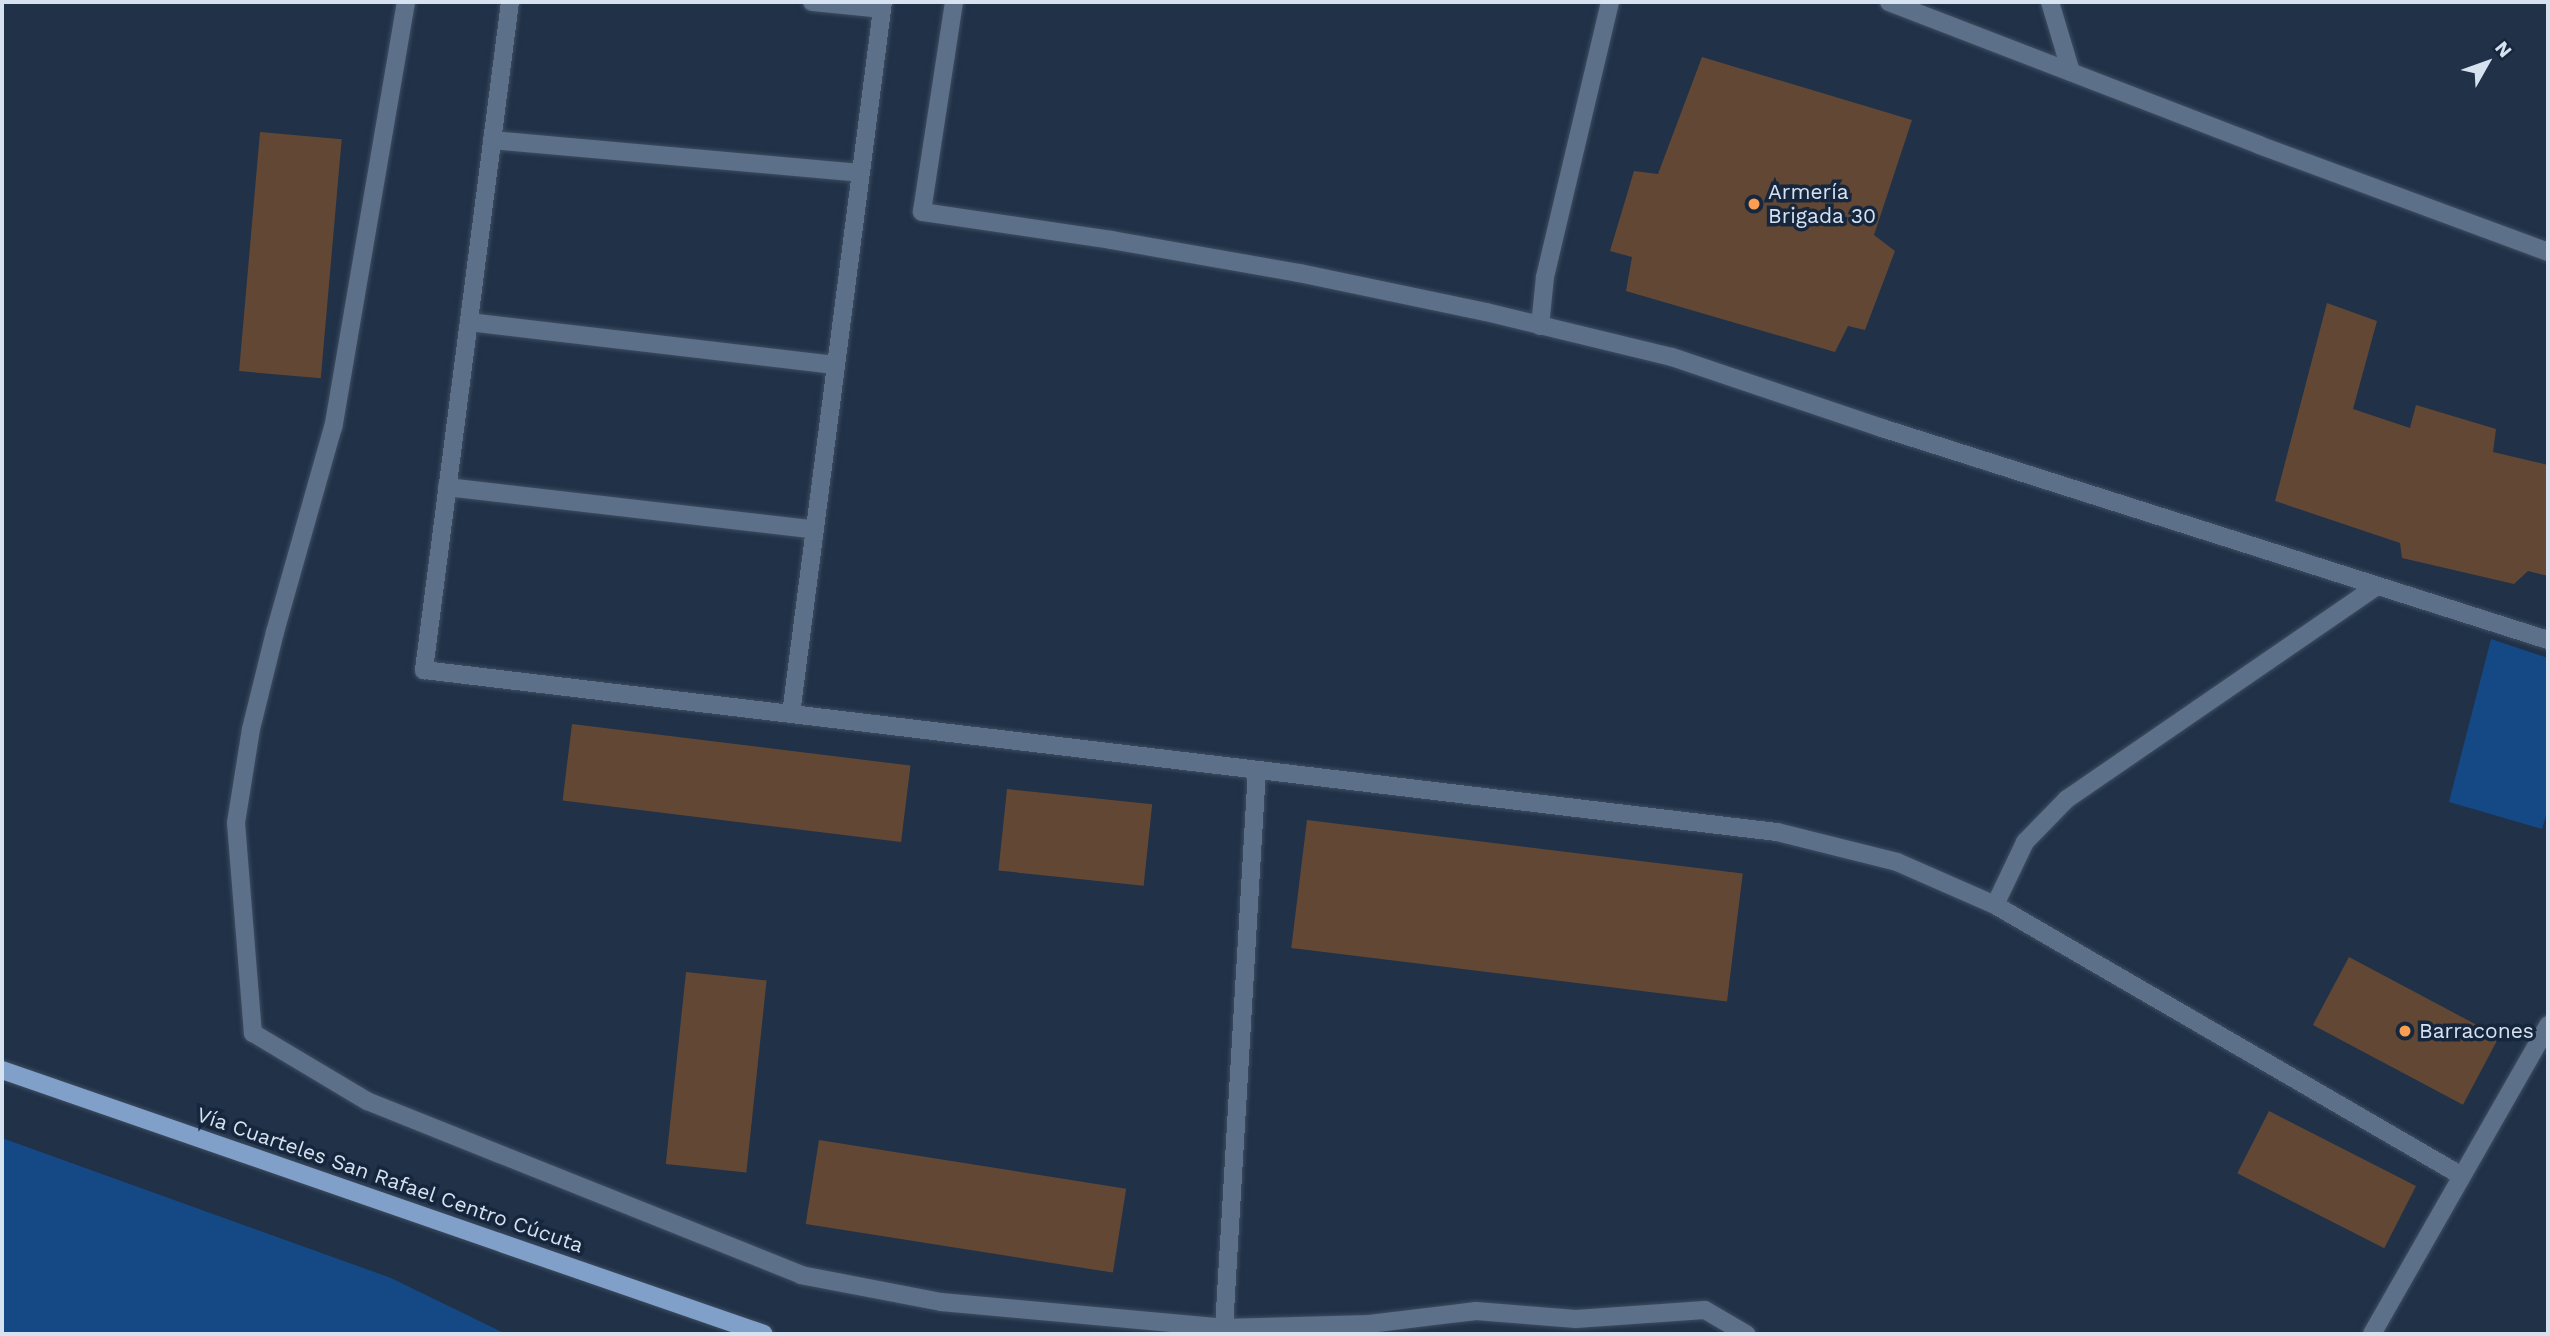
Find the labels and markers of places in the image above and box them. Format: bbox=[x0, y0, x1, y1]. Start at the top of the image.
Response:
place label: Armería Brigada 30 bbox=[1768, 179, 1876, 229]
marker: Armería Brigada 30 bbox=[1746, 196, 1762, 212]
place label: Barracones bbox=[2419, 1018, 2534, 1044]
marker: Barracones bbox=[2397, 1023, 2413, 1039]

